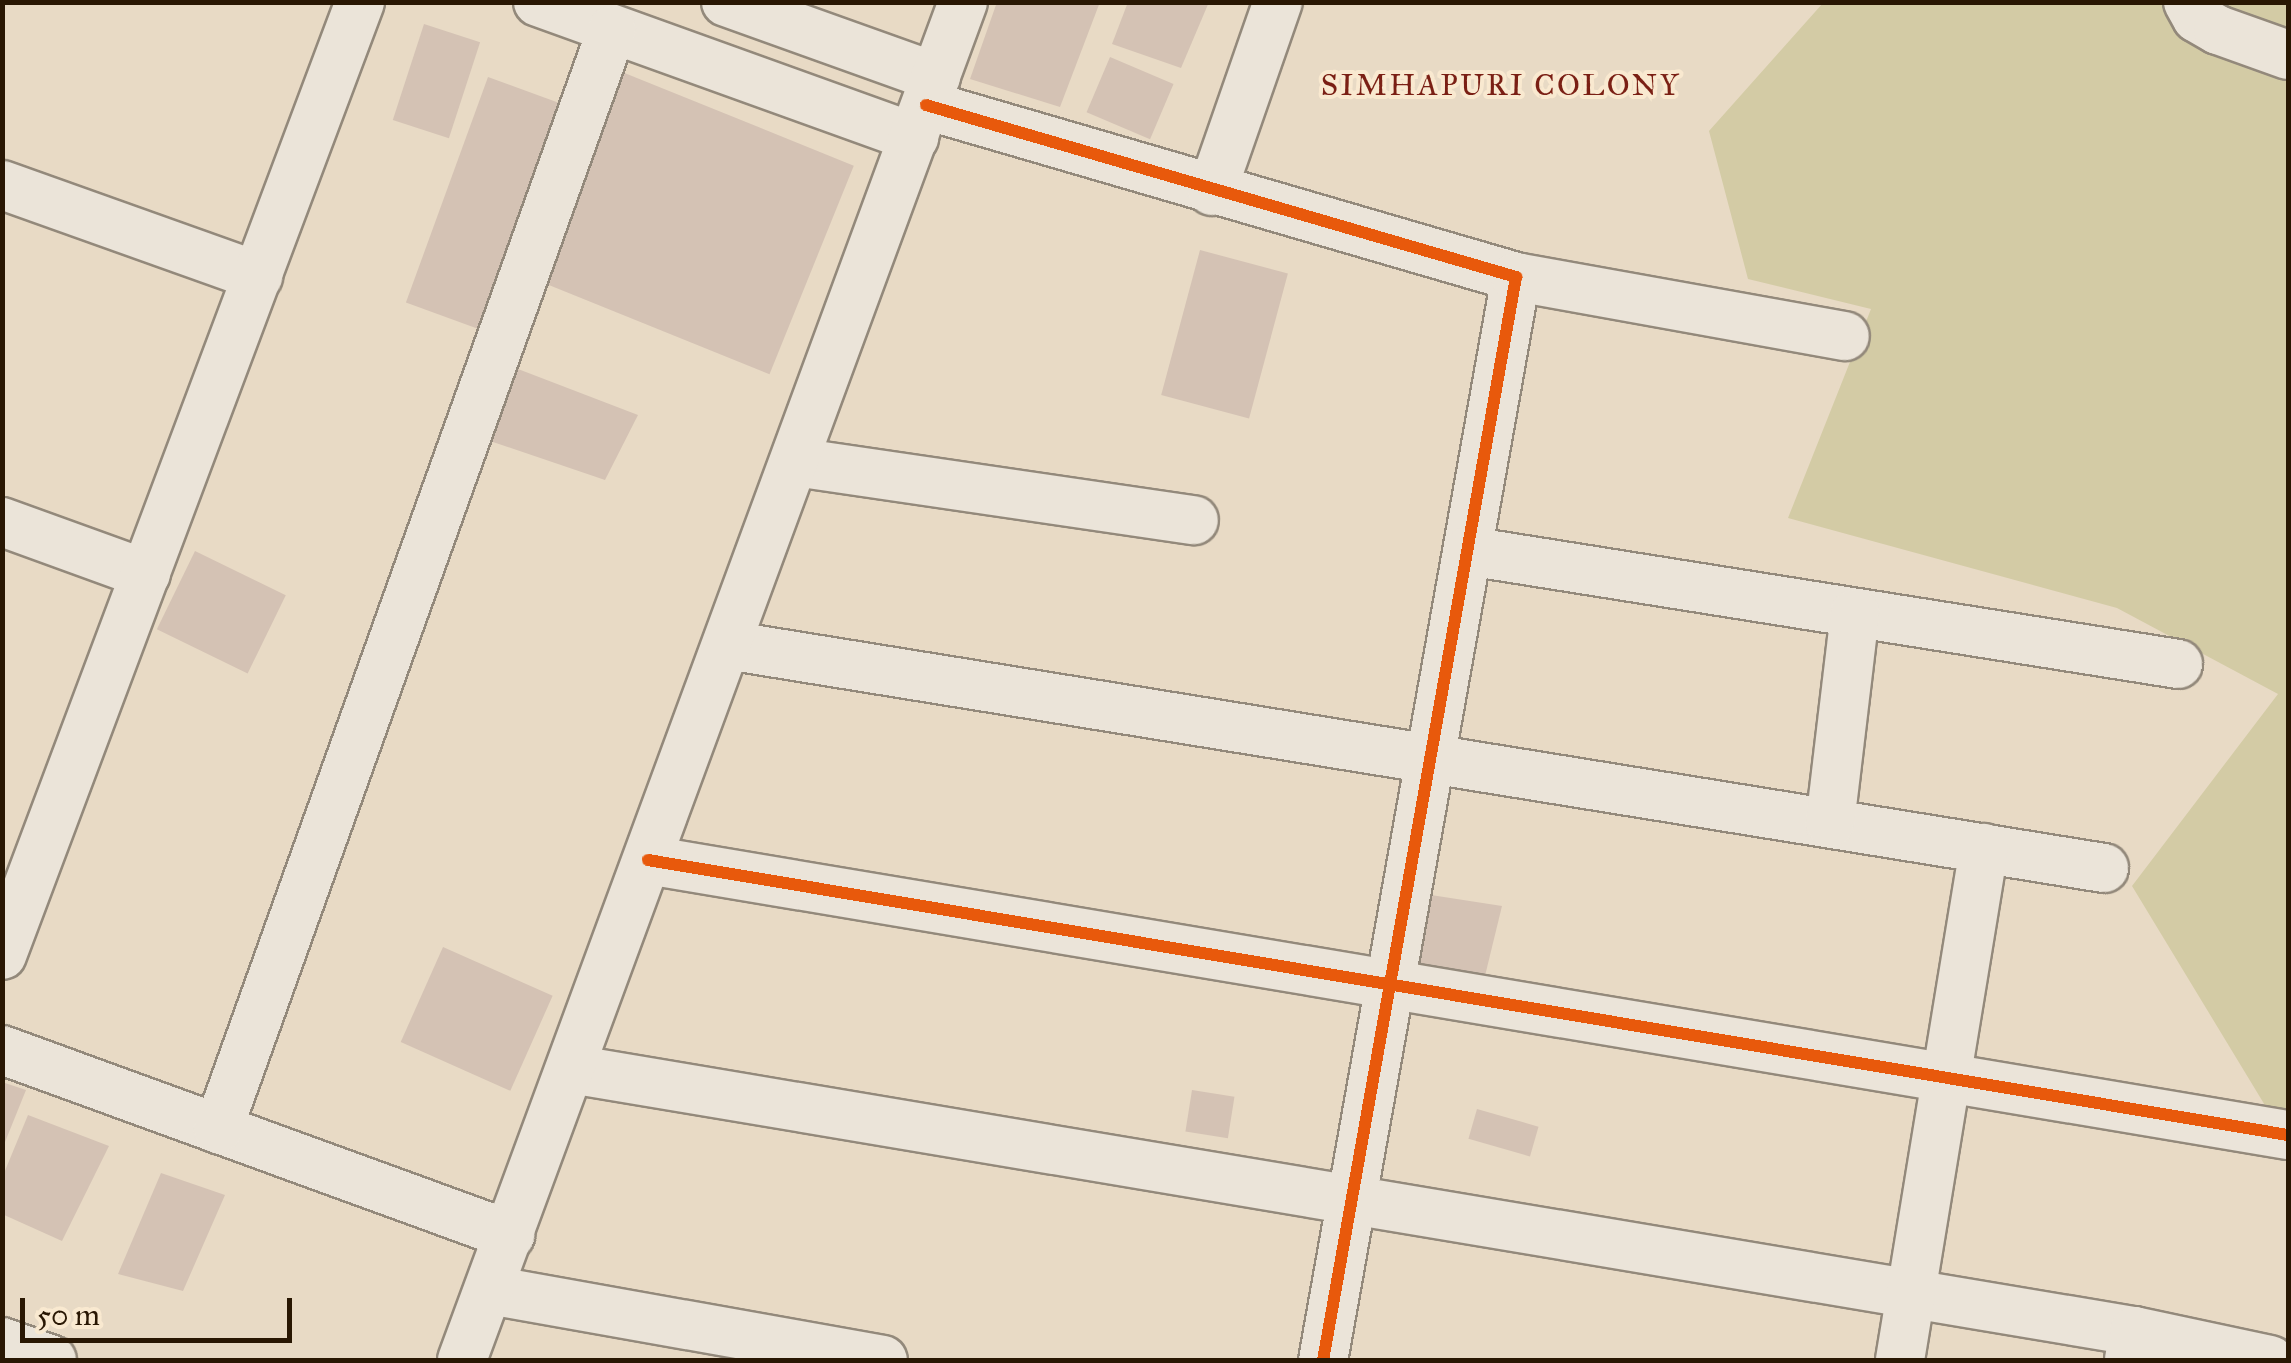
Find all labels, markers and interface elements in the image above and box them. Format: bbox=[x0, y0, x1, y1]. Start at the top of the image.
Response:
district label: SIMHAPURI COLONY bbox=[1321, 67, 1681, 103]
scale bar bbox=[25, 1278, 298, 1340]
text: 50 m bbox=[37, 1297, 100, 1333]

